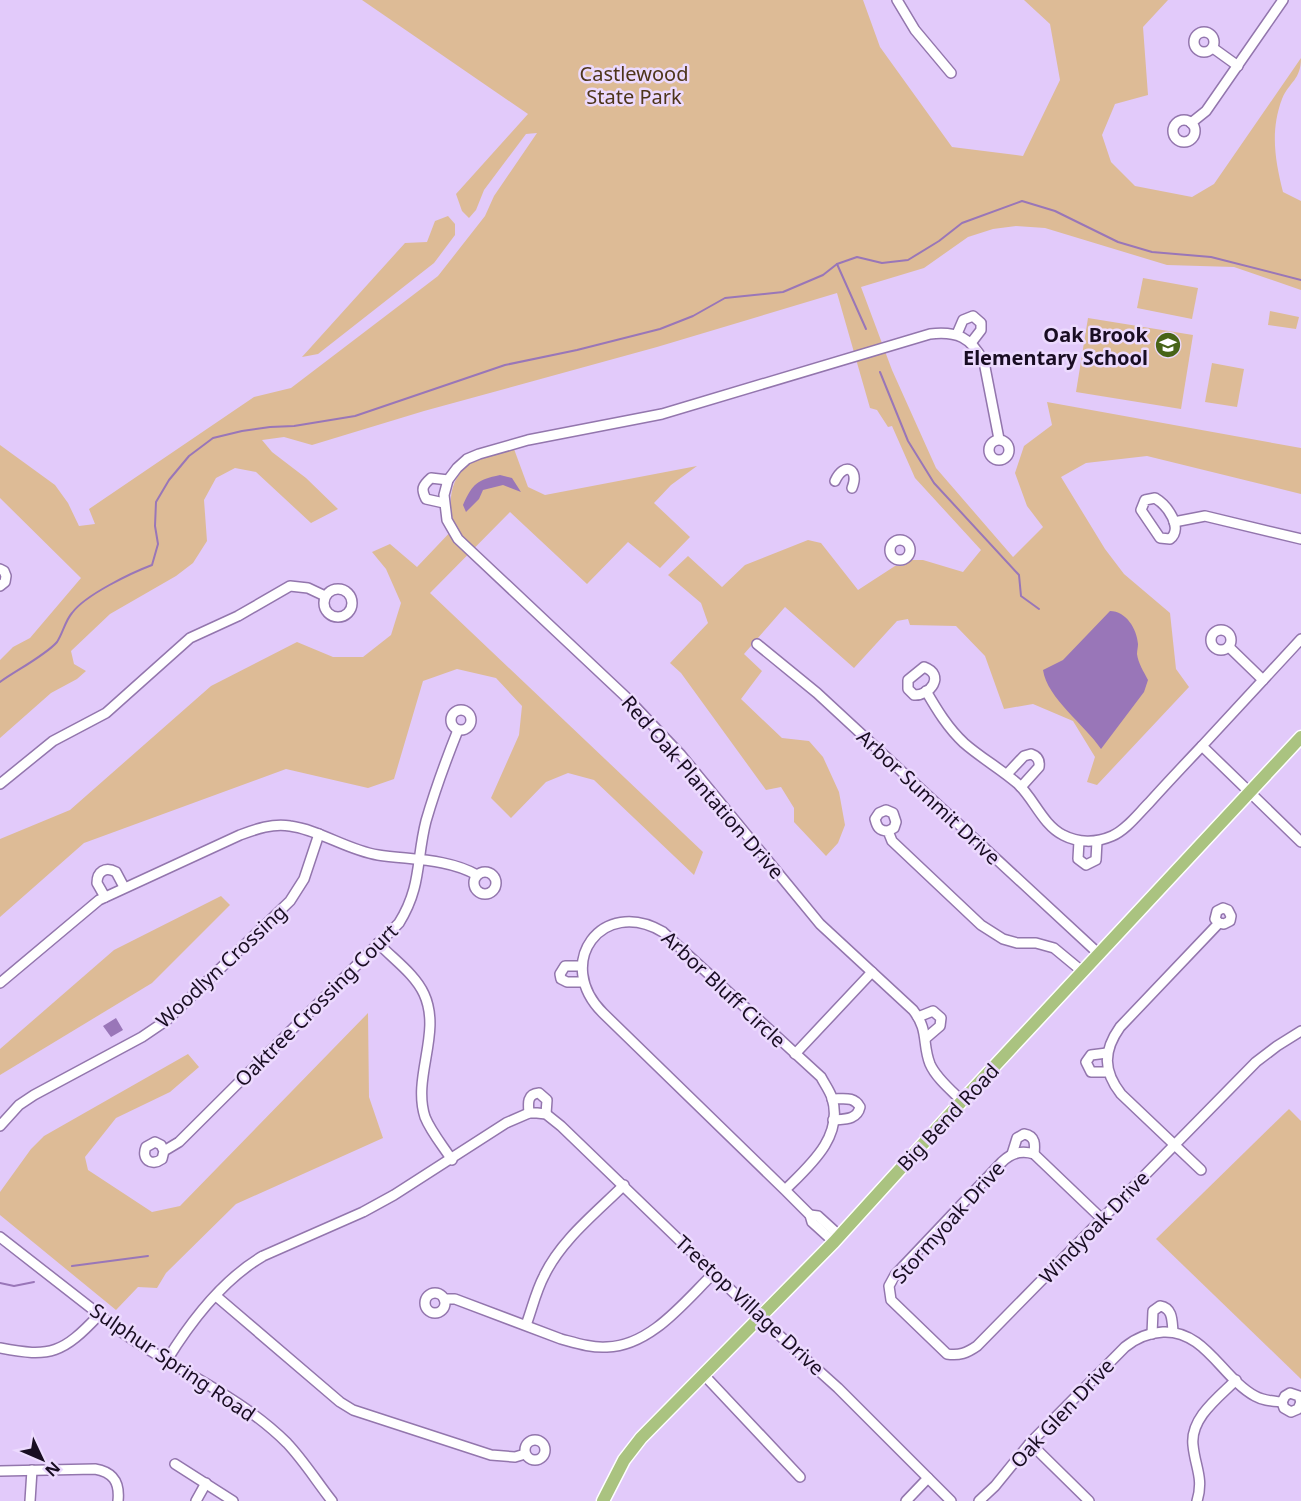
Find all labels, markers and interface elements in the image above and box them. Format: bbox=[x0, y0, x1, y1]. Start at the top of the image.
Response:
park label: Castlewood State Park bbox=[580, 60, 688, 110]
place label: Oak Brook Elementary School bbox=[963, 321, 1149, 371]
school or university icon: Oak Brook Elementary School bbox=[1153, 330, 1183, 360]
street label: Red Oak Plantation Drive bbox=[616, 690, 790, 884]
street label: Arbor Summit Drive bbox=[852, 723, 1006, 871]
street label: Woodlyn Crossing bbox=[150, 898, 292, 1034]
street label: Oaktree Crossing Court bbox=[229, 918, 403, 1092]
street label: Arbor Bluff Circle bbox=[656, 925, 792, 1053]
street label: Big Bend Road bbox=[891, 1057, 1005, 1177]
street label: Stormyoak Drive bbox=[886, 1155, 1010, 1289]
street label: Windyoak Drive bbox=[1033, 1165, 1155, 1289]
street label: Treetop Village Drive bbox=[670, 1229, 830, 1381]
street label: Sulphur Spring Road bbox=[85, 1297, 261, 1427]
street label: Oak Glen Drive bbox=[1004, 1352, 1120, 1474]
north arrow bbox=[12, 1429, 72, 1489]
text: N bbox=[40, 1457, 65, 1482]

